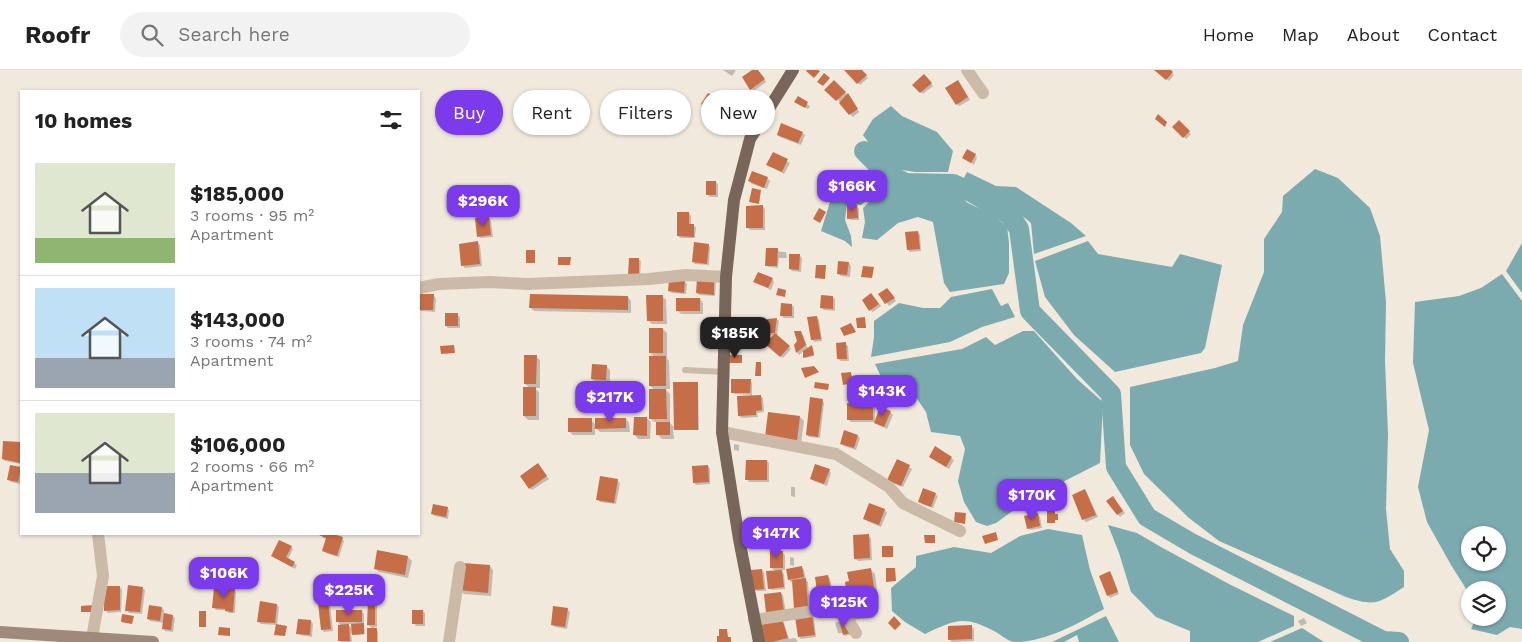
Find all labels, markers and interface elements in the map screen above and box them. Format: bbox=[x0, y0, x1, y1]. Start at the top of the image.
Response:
search box bbox=[120, 12, 470, 57]
text: Roofr bbox=[25, 21, 90, 49]
icon: search bbox=[138, 21, 166, 49]
text: Search here bbox=[178, 23, 290, 46]
text: Home bbox=[1203, 24, 1254, 45]
text: Map bbox=[1282, 24, 1319, 45]
text: About bbox=[1347, 24, 1399, 45]
text: Contact bbox=[1427, 24, 1497, 45]
chip: Buy bbox=[435, 90, 503, 135]
chip: Rent bbox=[513, 90, 590, 135]
chip: Filters bbox=[600, 90, 691, 135]
chip: New bbox=[701, 90, 775, 135]
icon: filters bbox=[377, 106, 405, 134]
text: 10 homes bbox=[35, 108, 132, 133]
pin: $166K bbox=[817, 170, 887, 212]
text: $166K bbox=[828, 176, 876, 195]
text: $185,000 bbox=[190, 181, 284, 206]
icon: home bbox=[75, 183, 135, 243]
pin: $296K bbox=[448, 184, 518, 227]
text: $296K bbox=[458, 191, 508, 210]
text: 3 rooms · 95 m² bbox=[190, 206, 314, 225]
text: Apartment bbox=[190, 225, 273, 244]
text: $143,000 bbox=[190, 307, 285, 332]
icon: home bbox=[75, 308, 135, 368]
pin: $185K bbox=[700, 316, 770, 359]
text: $185K bbox=[711, 323, 759, 342]
text: 3 rooms · 74 m² bbox=[190, 332, 312, 351]
text: Apartment bbox=[190, 351, 273, 370]
pin: $143K bbox=[847, 374, 917, 417]
pin: $217K bbox=[575, 380, 645, 423]
text: $143K bbox=[858, 381, 906, 400]
text: $217K bbox=[586, 387, 634, 406]
text: $106,000 bbox=[190, 432, 285, 457]
icon: home bbox=[75, 433, 135, 493]
text: 2 rooms · 66 m² bbox=[190, 457, 314, 476]
text: Apartment bbox=[190, 476, 273, 495]
pin: $170K bbox=[997, 478, 1067, 521]
text: $170K bbox=[1008, 485, 1056, 504]
pin: $147K bbox=[741, 516, 811, 559]
text: $147K bbox=[752, 523, 800, 542]
map controls bbox=[1461, 526, 1506, 626]
button: locate bbox=[1461, 526, 1506, 571]
pin: $106K bbox=[189, 556, 259, 599]
text: $106K bbox=[200, 563, 248, 582]
pin: $225K bbox=[314, 574, 384, 616]
text: $225K bbox=[324, 580, 374, 599]
button: layers bbox=[1461, 581, 1506, 626]
pin: $125K bbox=[809, 586, 879, 628]
text: $125K bbox=[820, 592, 868, 611]

